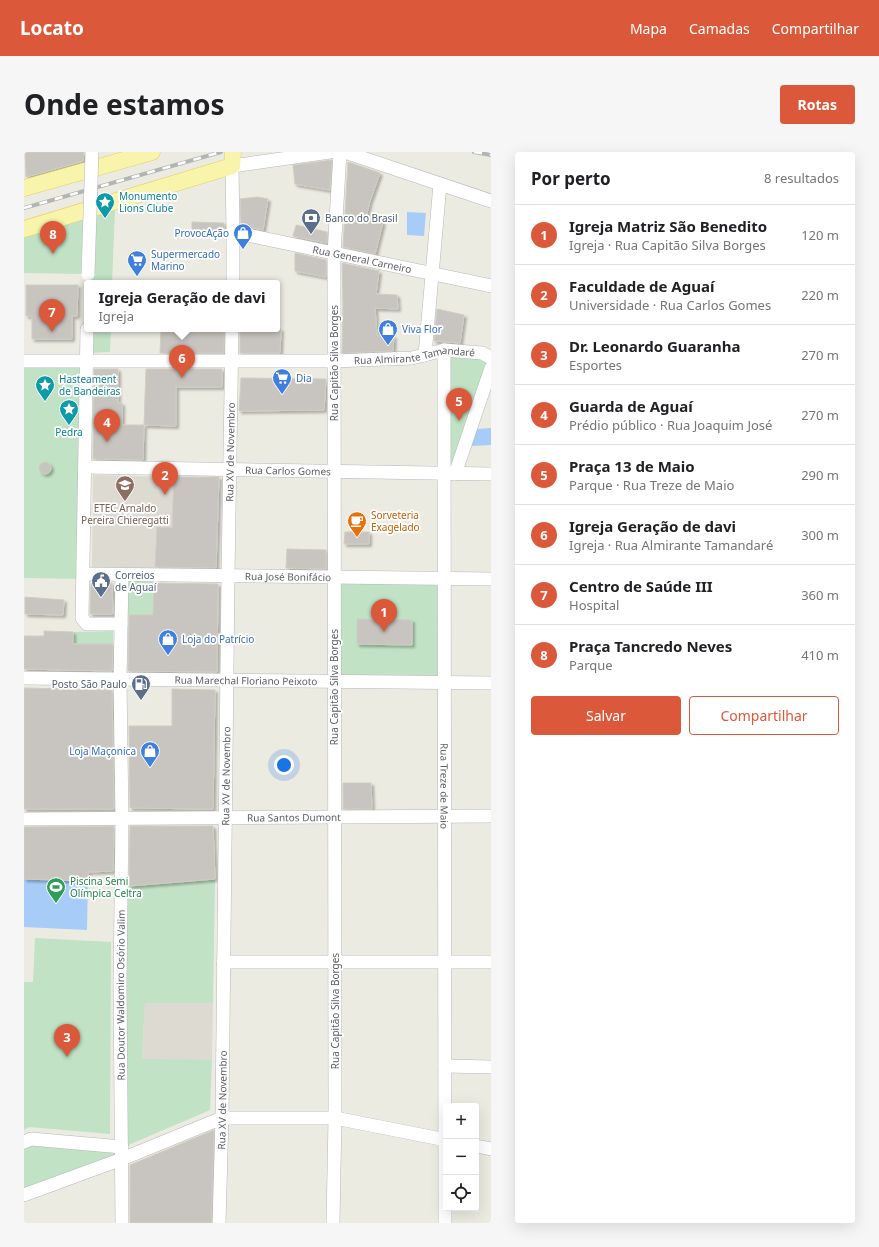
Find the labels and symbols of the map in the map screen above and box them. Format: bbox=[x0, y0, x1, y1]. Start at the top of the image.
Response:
place label: Monumento Lions Clube bbox=[119, 189, 177, 215]
place icon: Monumento Lions Clube bbox=[94, 191, 116, 219]
bank icon: Banco do Brasil bbox=[300, 207, 322, 235]
place label: Banco do Brasil bbox=[325, 211, 398, 225]
pin: 8 bbox=[40, 221, 66, 254]
shop icon: ProvocAção bbox=[232, 222, 254, 250]
place label: ProvocAção bbox=[174, 226, 229, 240]
street label: Rua General Carneiro bbox=[311, 242, 413, 276]
place label: Supermercado Marino bbox=[151, 247, 220, 273]
supermarket icon: Supermercado Marino bbox=[126, 249, 148, 277]
pin: 7 bbox=[39, 299, 65, 332]
street label: Rua Capitão Silva Borges bbox=[327, 305, 341, 421]
shop icon: Viva Flor bbox=[377, 318, 399, 346]
place label: Viva Flor bbox=[402, 322, 442, 336]
street label: Rua Almirante Tamandaré bbox=[354, 343, 476, 367]
pin: 6 bbox=[169, 345, 195, 378]
supermarket icon: Dia bbox=[271, 367, 293, 395]
place label: Dia bbox=[296, 371, 312, 385]
place label: Hasteament de Bandeiras bbox=[59, 372, 121, 398]
place icon: Hasteament de Bandeiras bbox=[34, 374, 56, 402]
pin: 5 bbox=[446, 388, 472, 421]
place icon: Pedra bbox=[58, 398, 80, 426]
street label: Rua XV de Novembro bbox=[222, 402, 238, 502]
pin: 4 bbox=[94, 409, 120, 442]
place label: Pedra bbox=[55, 425, 83, 439]
pin: 2 bbox=[152, 462, 178, 495]
street label: Rua Carlos Gomes bbox=[245, 463, 331, 478]
school or university icon: ETEC Arnaldo Pereira Chieregatti bbox=[114, 474, 136, 502]
place label: ETEC Arnaldo Pereira Chieregatti bbox=[81, 501, 169, 527]
place label: Sorveteria Exagelado bbox=[371, 508, 420, 534]
cafe icon: Sorveteria Exagelado bbox=[346, 510, 368, 538]
place label: Correios de Aguaí bbox=[115, 568, 157, 594]
street label: Rua José Bonifácio bbox=[245, 569, 331, 584]
public building icon: Correios de Aguaí bbox=[90, 570, 112, 598]
pin: 1 bbox=[371, 599, 397, 632]
shop icon: Loja do Patrício bbox=[157, 628, 179, 656]
street label: Rua Capitão Silva Borges bbox=[327, 629, 341, 745]
place label: Loja do Patrício bbox=[182, 632, 254, 646]
fuel station icon: Posto São Paulo bbox=[130, 673, 152, 701]
street label: Rua Marechal Floriano Peixoto bbox=[174, 673, 318, 688]
place label: Posto São Paulo bbox=[52, 677, 127, 691]
street label: Rua XV de Novembro bbox=[218, 726, 233, 826]
shop icon: Loja Maçonica bbox=[139, 740, 161, 768]
street label: Rua Treze de Maio bbox=[437, 743, 452, 829]
place label: Loja Maçonica bbox=[69, 744, 136, 758]
your location bbox=[274, 755, 294, 775]
street label: Rua Santos Dumont bbox=[247, 810, 341, 825]
place label: Piscina Semi Olímpica Celtra bbox=[70, 874, 142, 900]
sports icon: Piscina Semi Olímpica Celtra bbox=[45, 876, 67, 904]
street label: Rua Doutor Waldomiro Osório Valim bbox=[113, 910, 128, 1080]
street label: Rua Capitão Silva Borges bbox=[328, 953, 342, 1069]
pin: 3 bbox=[54, 1024, 80, 1057]
street label: Rua XV de Novembro bbox=[214, 1050, 230, 1150]

